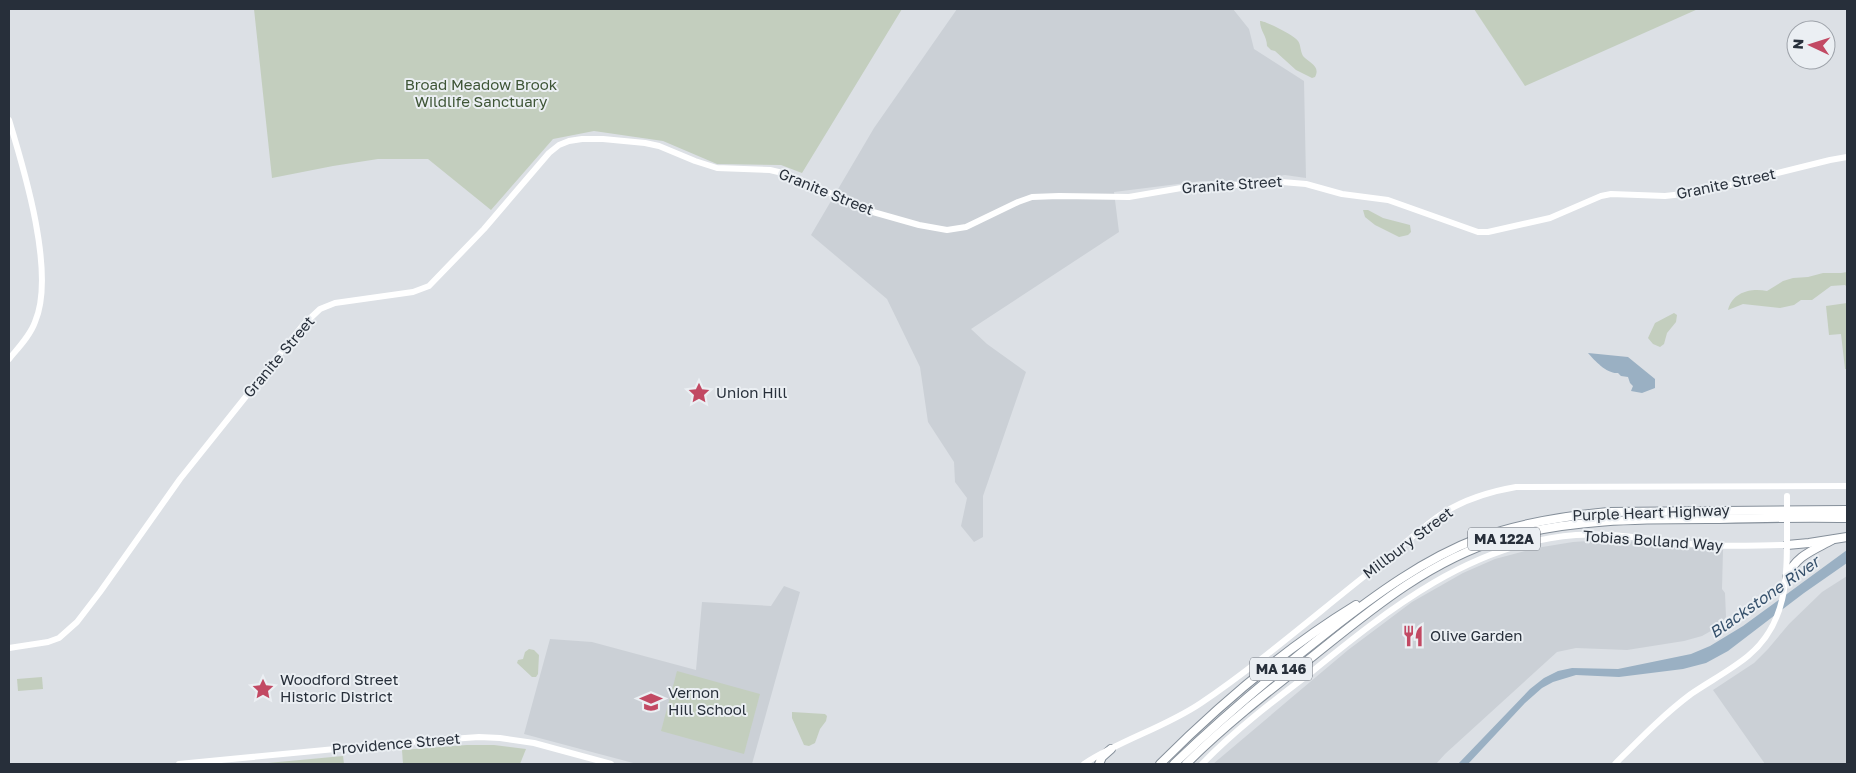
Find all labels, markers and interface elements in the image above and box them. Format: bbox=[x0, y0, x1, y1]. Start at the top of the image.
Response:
north arrow bbox=[1786, 20, 1836, 70]
text: N bbox=[1789, 38, 1806, 50]
park label: Broad Meadow Brook Wildlife Sanctuary bbox=[405, 75, 558, 110]
street label: Granite Street bbox=[776, 164, 877, 218]
street label: Granite Street bbox=[1675, 164, 1777, 202]
street label: Granite Street bbox=[1181, 172, 1283, 196]
street label: Granite Street bbox=[239, 312, 318, 401]
place icon: Union Hill bbox=[686, 380, 712, 406]
place label: Union Hill bbox=[716, 383, 787, 401]
street label: Purple Heart Highway bbox=[1572, 500, 1731, 524]
street label: Millbury Street bbox=[1359, 503, 1456, 582]
street label: Tobias Bolland Way bbox=[1583, 526, 1724, 554]
road number: MA 122A bbox=[1468, 528, 1540, 550]
water label: Blackstone River bbox=[1705, 550, 1825, 642]
restaurant icon: Olive Garden bbox=[1400, 623, 1426, 649]
place label: Olive Garden bbox=[1430, 626, 1522, 644]
road number: MA 146 bbox=[1250, 658, 1312, 681]
place label: Woodford Street Historic District bbox=[280, 670, 398, 705]
place icon: Woodford Street Historic District bbox=[250, 676, 276, 702]
place label: Vernon Hill School bbox=[668, 683, 747, 718]
school or university icon: Vernon Hill School bbox=[638, 689, 664, 715]
street label: Providence Street bbox=[331, 728, 461, 758]

